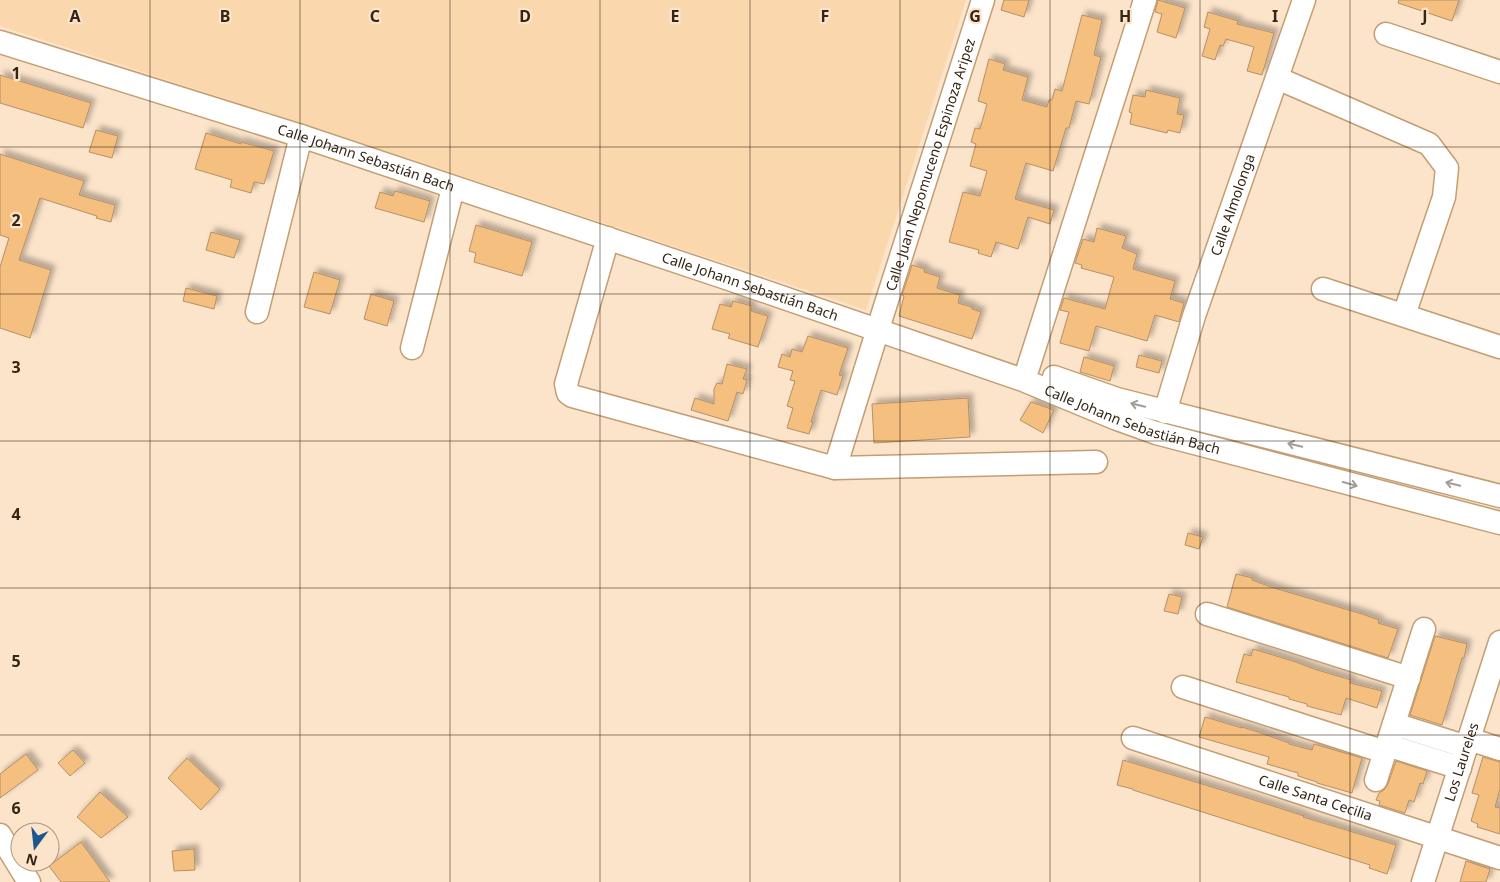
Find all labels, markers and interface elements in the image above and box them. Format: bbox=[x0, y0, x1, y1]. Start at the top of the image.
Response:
text: A bbox=[69, 5, 81, 27]
text: B bbox=[220, 5, 230, 27]
text: C bbox=[370, 5, 380, 27]
text: D bbox=[519, 5, 531, 27]
text: E bbox=[671, 5, 680, 27]
text: F bbox=[821, 5, 829, 27]
text: G bbox=[969, 5, 981, 27]
text: H bbox=[1119, 5, 1131, 27]
text: I bbox=[1272, 5, 1278, 27]
text: J bbox=[1420, 5, 1428, 27]
street label: Calle Juan Nepomuceno Espinoza Aripez bbox=[881, 35, 979, 293]
text: 1 bbox=[11, 62, 21, 84]
street label: Calle Johann Sebastián Bach bbox=[275, 119, 457, 196]
street label: Calle Almolonga bbox=[1206, 151, 1259, 258]
text: 2 bbox=[11, 209, 21, 231]
street label: Calle Johann Sebastián Bach bbox=[660, 247, 841, 325]
text: 3 bbox=[11, 356, 21, 378]
street label: Calle Johann Sebastián Bach bbox=[1042, 380, 1222, 458]
one-way arrow bbox=[1130, 400, 1146, 409]
one-way arrow bbox=[1288, 439, 1304, 449]
one-way arrow bbox=[1445, 479, 1461, 488]
one-way arrow bbox=[1342, 480, 1358, 489]
text: 4 bbox=[11, 503, 21, 525]
text: 5 bbox=[11, 650, 21, 672]
street label: Los Laureles bbox=[1439, 720, 1483, 804]
street label: Calle Santa Cecilia bbox=[1256, 770, 1375, 825]
text: 6 bbox=[11, 797, 21, 819]
north arrow bbox=[10, 822, 60, 872]
text: N bbox=[24, 849, 39, 871]

